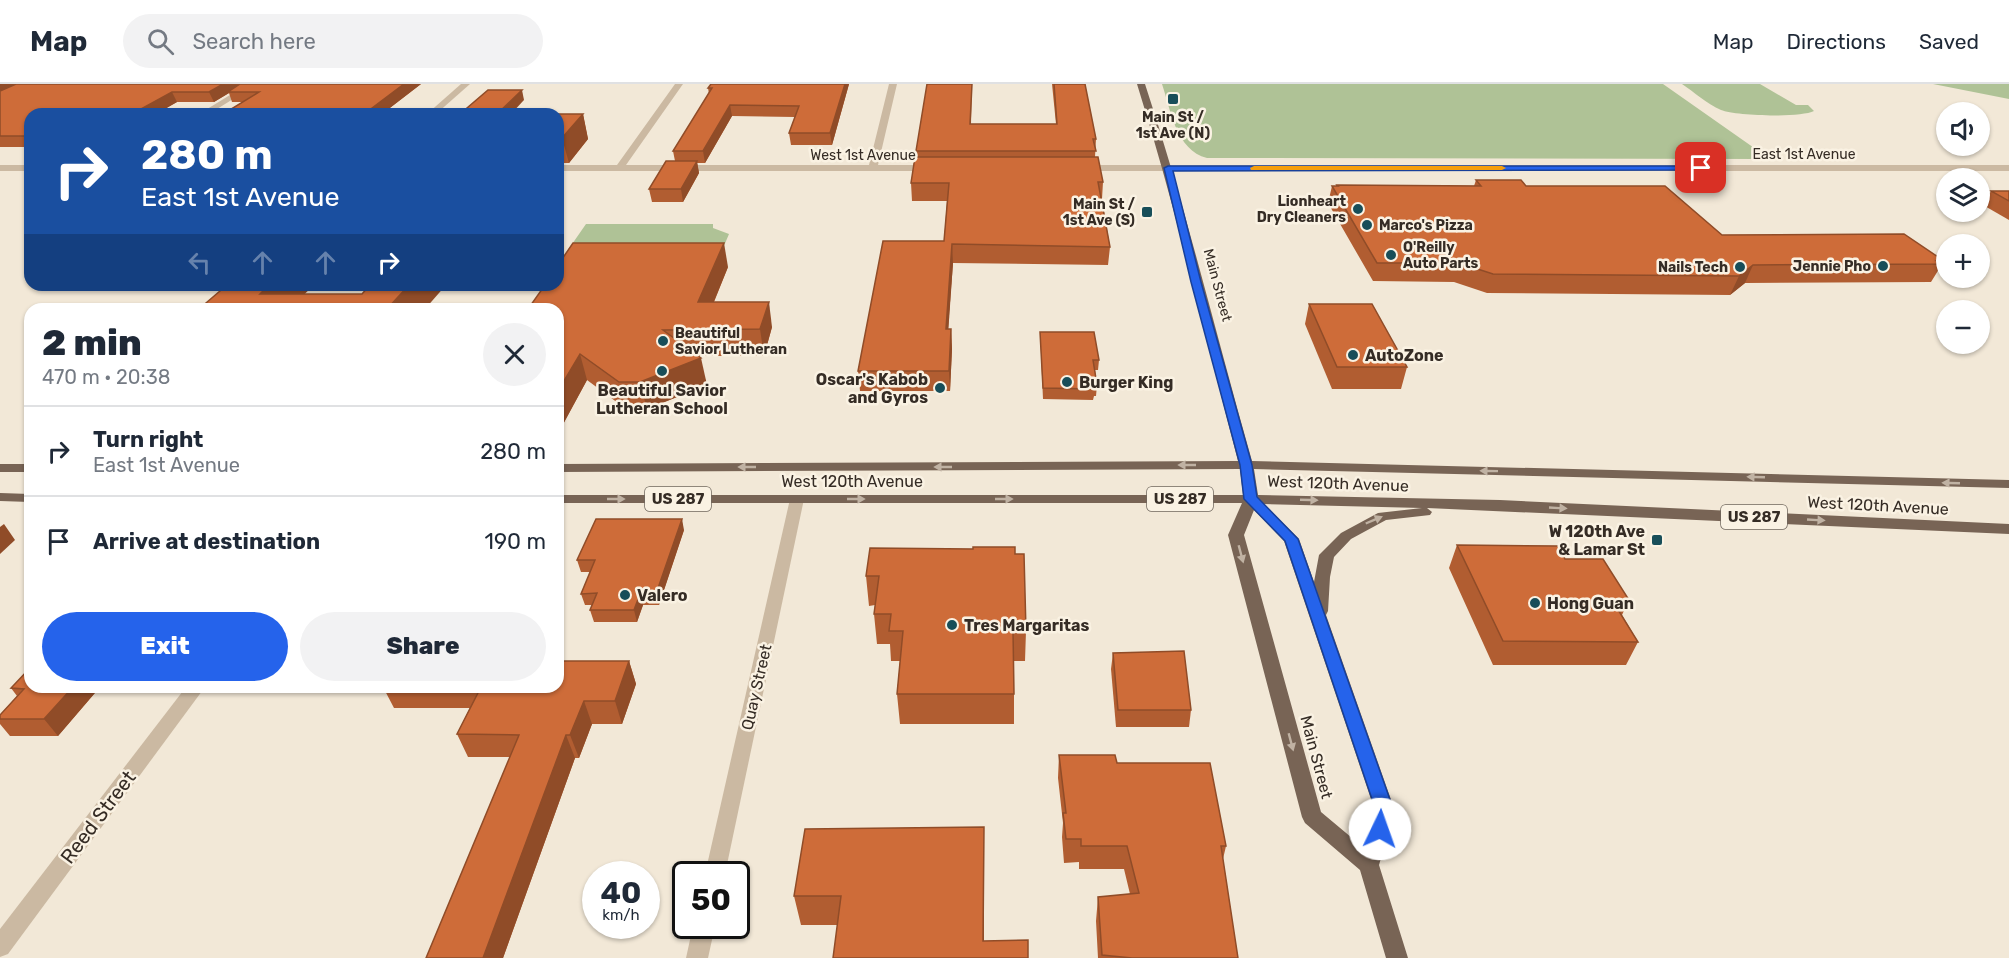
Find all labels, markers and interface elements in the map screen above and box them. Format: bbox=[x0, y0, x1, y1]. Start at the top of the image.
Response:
search box bbox=[123, 14, 543, 68]
text: Map bbox=[30, 25, 87, 58]
icon: search bbox=[144, 25, 177, 58]
text: Search here bbox=[192, 28, 316, 55]
text: Map bbox=[1713, 29, 1754, 54]
text: Directions bbox=[1787, 29, 1886, 54]
text: Saved bbox=[1919, 29, 1979, 54]
marker: Main St / 1st Ave (N) bbox=[1166, 92, 1180, 106]
map controls bbox=[1936, 102, 1990, 354]
button: sound bbox=[1936, 102, 1990, 156]
place label: Main St / 1st Ave (N) bbox=[1136, 109, 1210, 142]
text: 280 m bbox=[141, 130, 273, 180]
icon: right bbox=[42, 132, 120, 210]
pin bbox=[1675, 142, 1726, 193]
street label: East 1st Avenue bbox=[1753, 146, 1856, 163]
street label: West 1st Avenue bbox=[810, 147, 916, 164]
icon: arrive bbox=[1684, 151, 1717, 184]
button: layers bbox=[1936, 168, 1990, 222]
text: East 1st Avenue bbox=[141, 181, 340, 213]
place label: Lionheart Dry Cleaners bbox=[1257, 193, 1346, 226]
place label: Main St / 1st Ave (S) bbox=[1063, 196, 1136, 229]
marker: Lionheart Dry Cleaners bbox=[1351, 202, 1365, 216]
marker: Main St / 1st Ave (S) bbox=[1140, 205, 1154, 219]
place label: Marco's Pizza bbox=[1379, 217, 1473, 234]
marker: Marco's Pizza bbox=[1360, 218, 1374, 232]
button: + bbox=[1936, 234, 1990, 288]
place label: O'Reilly Auto Parts bbox=[1403, 239, 1478, 272]
icon: left bbox=[183, 246, 216, 279]
icon: ahead bbox=[246, 246, 279, 279]
icon: ahead bbox=[309, 246, 342, 279]
icon: right bbox=[372, 246, 405, 279]
street label: Main Street bbox=[1200, 247, 1236, 324]
marker: O'Reilly Auto Parts bbox=[1384, 248, 1398, 262]
place label: Jennie Pho bbox=[1793, 258, 1871, 275]
place label: Nails Tech bbox=[1658, 259, 1728, 276]
marker: Jennie Pho bbox=[1876, 259, 1890, 273]
marker: Nails Tech bbox=[1733, 260, 1747, 274]
button: − bbox=[1936, 300, 1990, 354]
text: 2 min bbox=[42, 321, 142, 364]
button: close bbox=[483, 323, 546, 386]
place label: Beautiful Savior Lutheran bbox=[675, 325, 787, 358]
marker: Beautiful Savior Lutheran bbox=[656, 334, 670, 348]
place label: AutoZone bbox=[1365, 346, 1444, 365]
marker: AutoZone bbox=[1346, 348, 1360, 362]
marker: Beautiful Savior Lutheran School bbox=[655, 364, 669, 378]
text: 470 m · 20:38 bbox=[42, 365, 170, 389]
place label: Oscar's Kabob and Gyros bbox=[816, 370, 928, 407]
place label: Burger King bbox=[1079, 373, 1173, 392]
marker: Burger King bbox=[1060, 375, 1074, 389]
place label: Beautiful Savior Lutheran School bbox=[596, 381, 728, 418]
marker: Oscar's Kabob and Gyros bbox=[933, 381, 947, 395]
text: Turn right bbox=[93, 426, 203, 453]
icon: right bbox=[42, 435, 75, 468]
text: 280 m bbox=[480, 438, 546, 465]
text: East 1st Avenue bbox=[93, 453, 240, 477]
one-way arrow bbox=[1178, 460, 1197, 470]
one-way arrow bbox=[737, 462, 756, 472]
one-way arrow bbox=[933, 462, 952, 471]
one-way arrow bbox=[1479, 466, 1498, 476]
street label: West 120th Avenue bbox=[781, 472, 923, 491]
street label: West 120th Avenue bbox=[1267, 472, 1409, 495]
one-way arrow bbox=[1746, 473, 1765, 482]
one-way arrow bbox=[1941, 478, 1960, 488]
road number: US 287 bbox=[645, 487, 711, 511]
road number: US 287 bbox=[1147, 487, 1213, 511]
street label: West 120th Avenue bbox=[1807, 492, 1949, 519]
one-way arrow bbox=[607, 494, 626, 504]
one-way arrow bbox=[846, 494, 865, 504]
one-way arrow bbox=[995, 494, 1014, 504]
one-way arrow bbox=[1300, 496, 1319, 505]
one-way arrow bbox=[1549, 503, 1568, 512]
road number: US 287 bbox=[1721, 505, 1787, 529]
one-way arrow bbox=[1365, 515, 1383, 524]
one-way arrow bbox=[1806, 516, 1825, 525]
place label: W 120th Ave & Lamar St bbox=[1549, 522, 1646, 559]
icon: arrive bbox=[42, 525, 75, 558]
text: Arrive at destination bbox=[93, 528, 320, 555]
text: 190 m bbox=[485, 528, 546, 555]
marker: W 120th Ave & Lamar St bbox=[1650, 533, 1664, 547]
one-way arrow bbox=[1236, 544, 1246, 563]
place label: Valero bbox=[637, 586, 688, 605]
marker: Valero bbox=[618, 588, 632, 602]
place label: Hong Guan bbox=[1547, 594, 1634, 613]
marker: Hong Guan bbox=[1528, 596, 1542, 610]
button: Exit bbox=[42, 612, 288, 681]
button: Share bbox=[300, 612, 546, 681]
place label: Tres Margaritas bbox=[964, 616, 1089, 635]
marker: Tres Margaritas bbox=[945, 618, 959, 632]
street label: Quay Street bbox=[737, 642, 776, 732]
street label: Main Street bbox=[1296, 713, 1337, 801]
one-way arrow bbox=[1287, 733, 1296, 751]
street label: Reed Street bbox=[55, 766, 141, 868]
position arrow bbox=[1348, 797, 1412, 861]
speed limit sign: 50 bbox=[672, 861, 750, 939]
text: 40 bbox=[601, 875, 641, 911]
text: km/h bbox=[602, 906, 640, 924]

